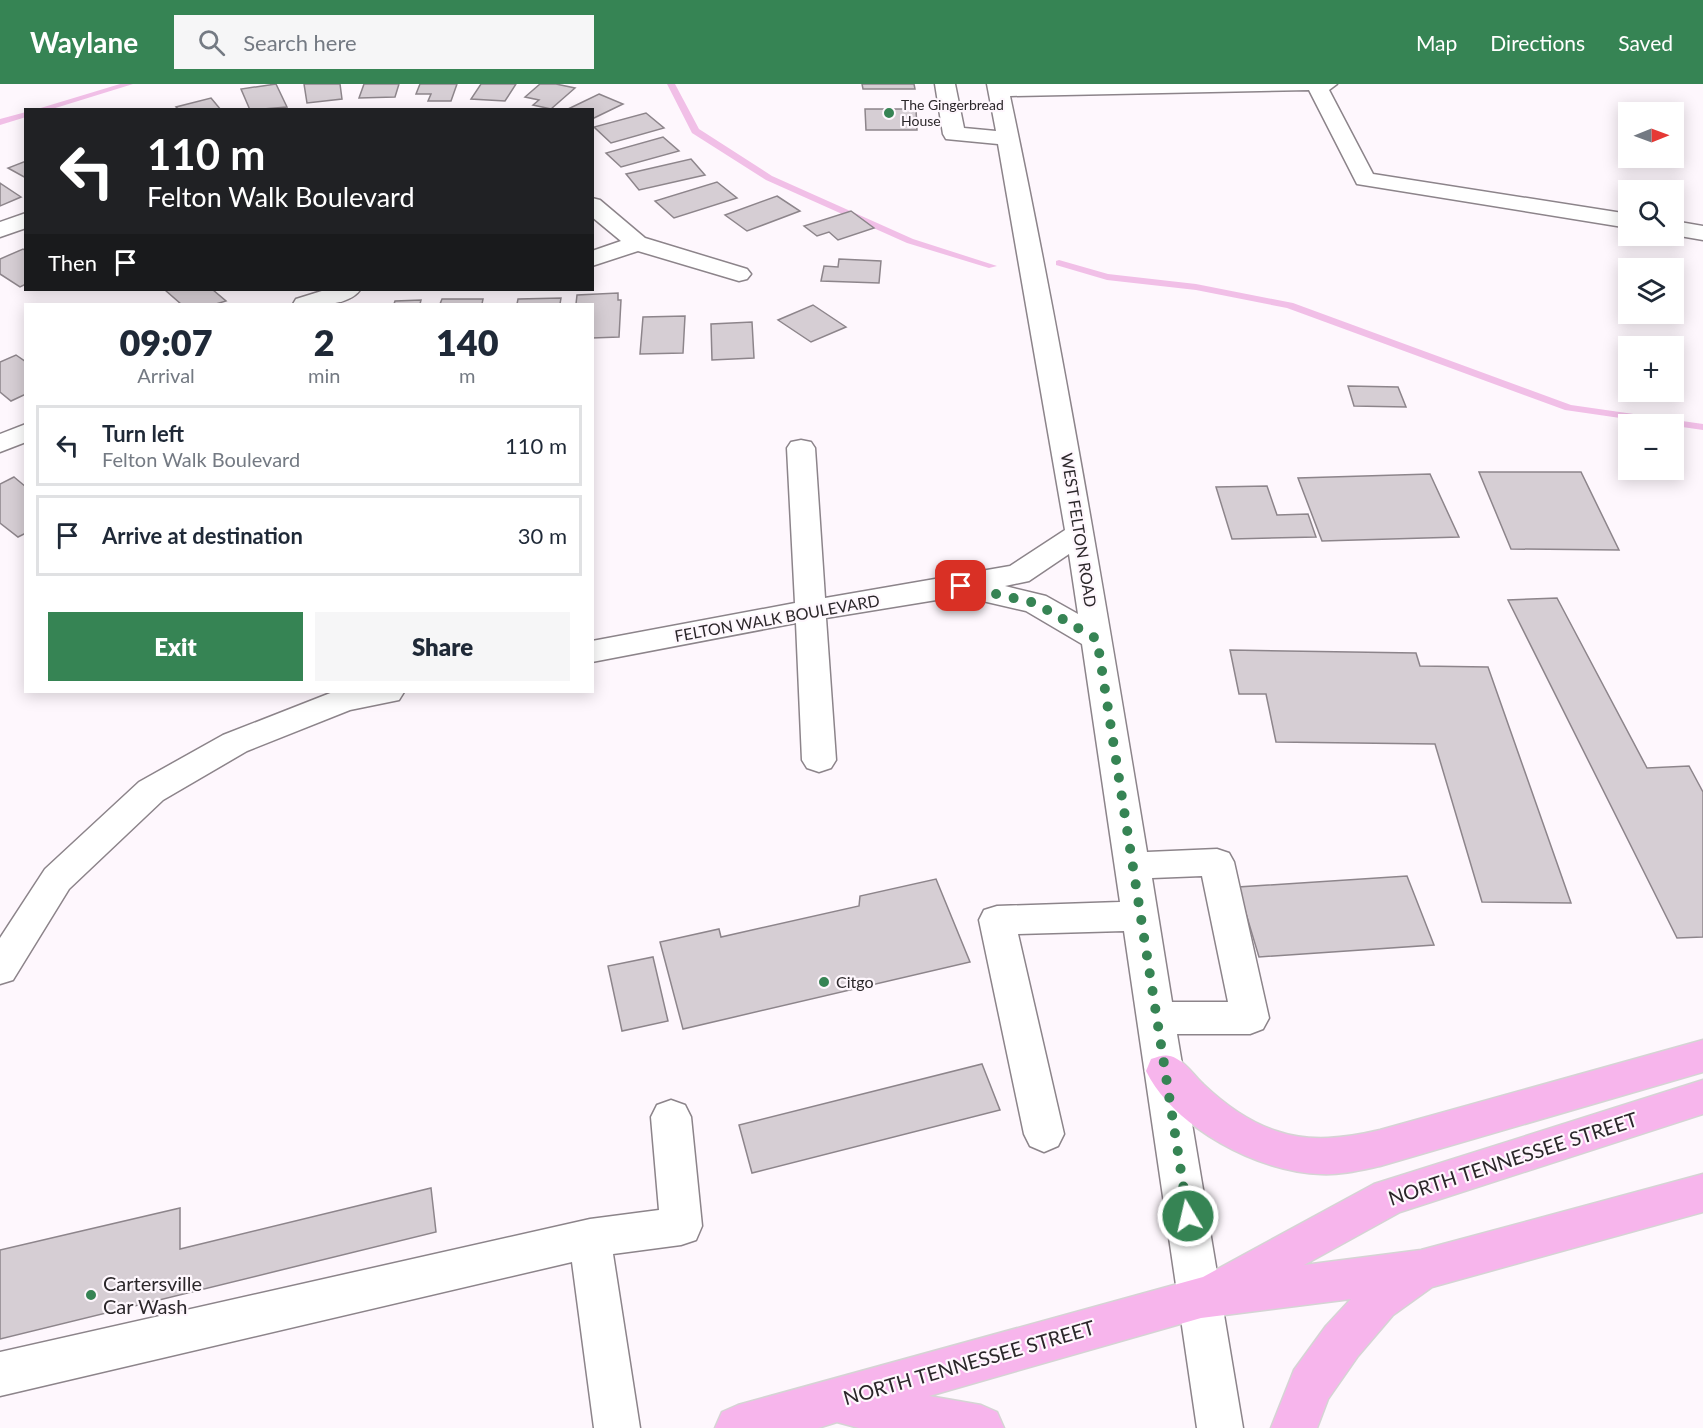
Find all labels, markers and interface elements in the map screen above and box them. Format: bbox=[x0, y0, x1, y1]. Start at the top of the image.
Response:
search box bbox=[174, 15, 594, 69]
text: Waylane bbox=[30, 25, 138, 59]
icon: search bbox=[195, 26, 228, 59]
text: Search here bbox=[243, 29, 357, 56]
text: Map bbox=[1416, 30, 1457, 55]
text: Directions bbox=[1490, 30, 1585, 55]
text: Saved bbox=[1618, 30, 1673, 55]
place label: The Gingerbread House bbox=[901, 96, 1004, 129]
north arrow bbox=[1618, 102, 1684, 168]
map controls bbox=[1618, 102, 1684, 480]
marker: The Gingerbread House bbox=[882, 106, 896, 120]
text: 110 m bbox=[147, 129, 265, 179]
icon: left bbox=[48, 132, 126, 210]
text: Felton Walk Boulevard bbox=[147, 180, 415, 213]
button: search bbox=[1618, 180, 1684, 246]
icon: arrive bbox=[109, 246, 142, 279]
text: Then bbox=[48, 249, 97, 276]
button: layers bbox=[1618, 258, 1684, 324]
text: 09:07 bbox=[119, 320, 213, 364]
text: 2 bbox=[314, 320, 335, 364]
text: 140 bbox=[436, 320, 499, 364]
button: + bbox=[1618, 336, 1684, 402]
text: Arrival bbox=[137, 363, 195, 387]
text: min bbox=[308, 363, 340, 387]
text: m bbox=[459, 363, 475, 387]
button: − bbox=[1618, 414, 1684, 480]
text: Turn left bbox=[102, 420, 184, 447]
icon: left bbox=[51, 429, 84, 462]
text: 110 m bbox=[505, 432, 567, 459]
text: Felton Walk Boulevard bbox=[102, 447, 300, 471]
street label: WEST FELTON ROAD bbox=[1058, 451, 1101, 608]
icon: arrive bbox=[51, 519, 84, 552]
text: Arrive at destination bbox=[102, 522, 303, 549]
text: 30 m bbox=[518, 522, 567, 549]
pin bbox=[935, 560, 986, 611]
icon: arrive bbox=[944, 569, 977, 602]
street label: FELTON WALK BOULEVARD bbox=[673, 590, 881, 645]
button: Exit bbox=[48, 612, 303, 681]
button: Share bbox=[315, 612, 570, 681]
place label: Citgo bbox=[836, 972, 874, 991]
marker: Citgo bbox=[817, 975, 831, 989]
street label: NORTH TENNESSEE STREET bbox=[1385, 1106, 1640, 1210]
position arrow bbox=[1156, 1184, 1220, 1248]
place label: Cartersville Car Wash bbox=[103, 1271, 202, 1318]
marker: Cartersville Car Wash bbox=[84, 1288, 98, 1302]
street label: NORTH TENNESSEE STREET bbox=[840, 1315, 1097, 1409]

